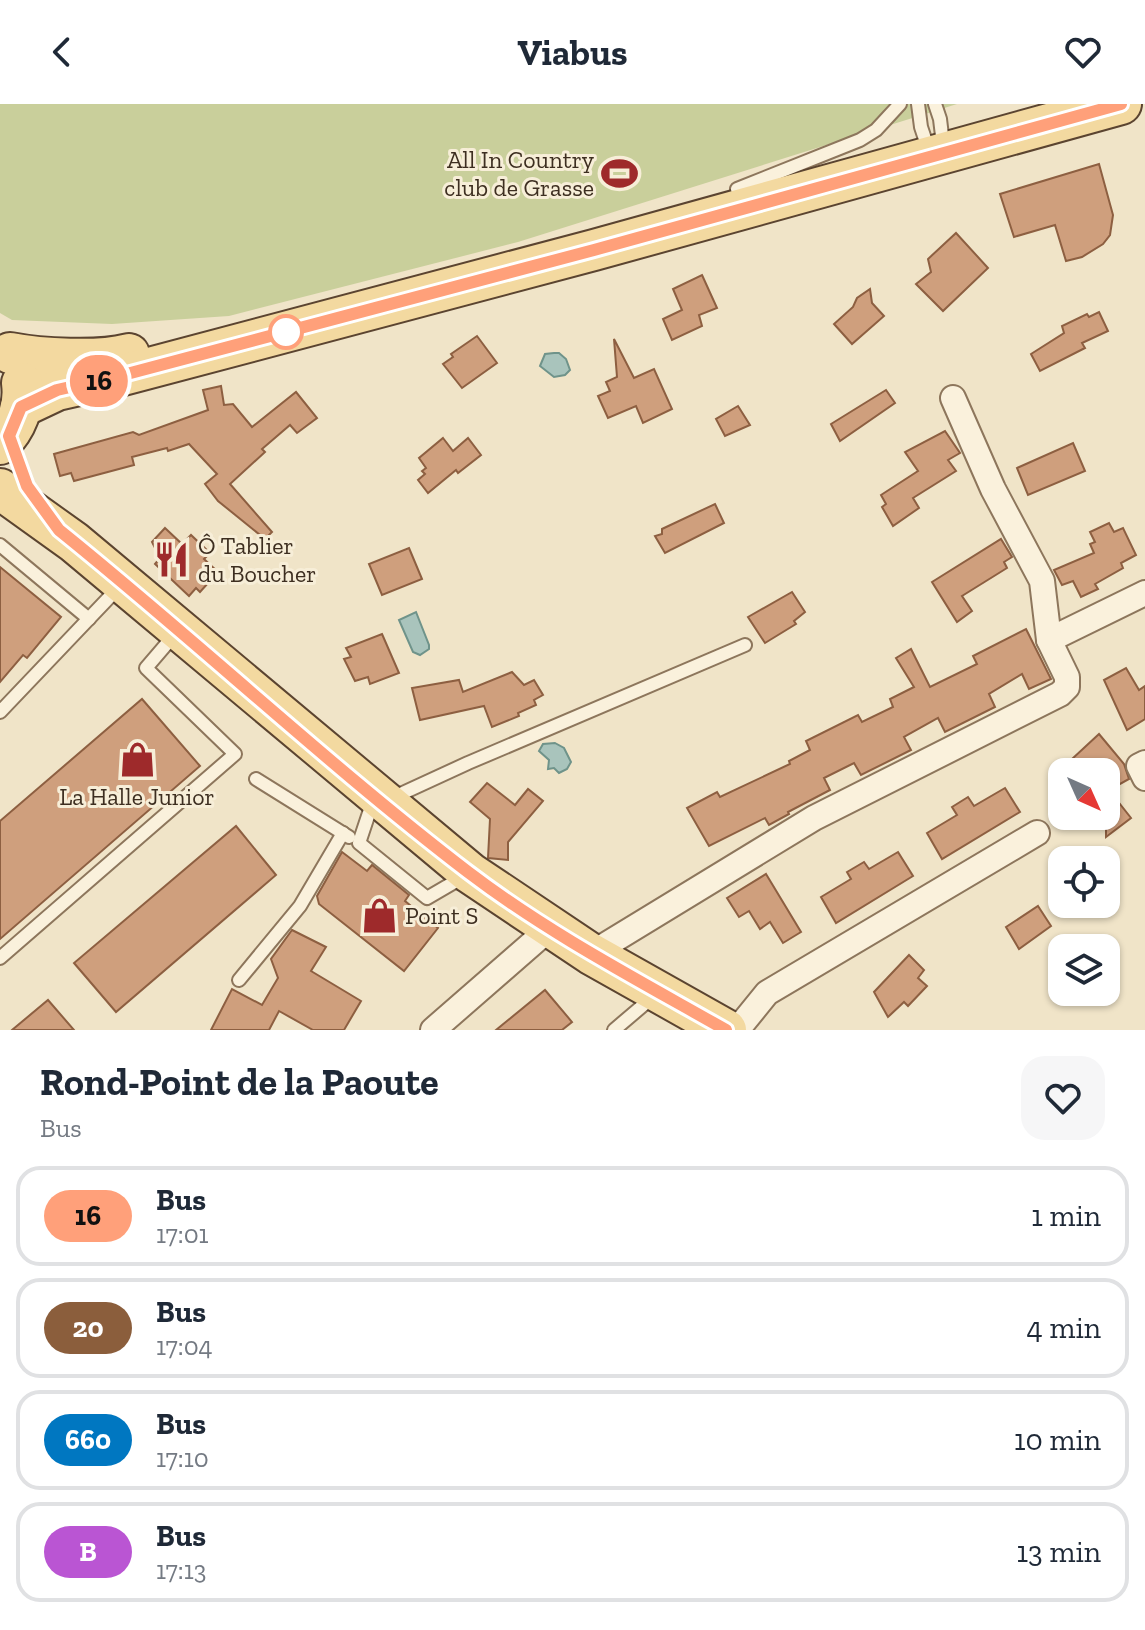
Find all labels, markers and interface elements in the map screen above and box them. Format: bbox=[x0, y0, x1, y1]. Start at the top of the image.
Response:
icon: back bbox=[40, 30, 84, 74]
icon: heart bbox=[1061, 30, 1105, 74]
text: Viabus bbox=[517, 31, 628, 74]
place label: All In Country club de Grasse bbox=[444, 145, 595, 202]
sports icon: All In Country club de Grasse bbox=[601, 155, 639, 193]
unlabelled marker bbox=[269, 315, 303, 349]
line badge: 16 bbox=[63, 355, 135, 407]
text: 16 bbox=[86, 364, 112, 397]
place label: Ô Tablier du Boucher bbox=[198, 531, 316, 588]
restaurant icon: Ô Tablier du Boucher bbox=[153, 541, 191, 579]
shop icon: La Halle Junior bbox=[118, 741, 156, 779]
north arrow bbox=[1048, 758, 1120, 830]
map controls bbox=[1048, 758, 1120, 1006]
place label: La Halle Junior bbox=[59, 782, 215, 811]
button: locate bbox=[1048, 846, 1120, 918]
shop icon: Point S bbox=[360, 897, 398, 935]
place label: Point S bbox=[405, 901, 478, 930]
button: layers bbox=[1048, 934, 1120, 1006]
button: heart bbox=[1021, 1056, 1105, 1140]
text: Rond-Point de la Paoute bbox=[40, 1059, 439, 1105]
text: Bus bbox=[40, 1112, 82, 1144]
text: Bus bbox=[156, 1182, 206, 1218]
text: 1 min bbox=[1031, 1198, 1101, 1234]
text: 16 bbox=[75, 1199, 101, 1232]
text: 17:01 bbox=[156, 1218, 209, 1250]
text: Bus bbox=[156, 1294, 206, 1330]
text: 4 min bbox=[1027, 1310, 1101, 1346]
text: 20 bbox=[72, 1311, 104, 1344]
text: 17:04 bbox=[156, 1330, 213, 1362]
text: Bus bbox=[156, 1406, 206, 1442]
text: 10 min bbox=[1014, 1422, 1101, 1458]
text: 660 bbox=[65, 1423, 111, 1456]
text: 17:10 bbox=[156, 1442, 209, 1474]
text: Bus bbox=[156, 1518, 206, 1554]
text: 13 min bbox=[1016, 1534, 1101, 1570]
text: B bbox=[79, 1535, 97, 1568]
text: 17:13 bbox=[156, 1554, 206, 1586]

